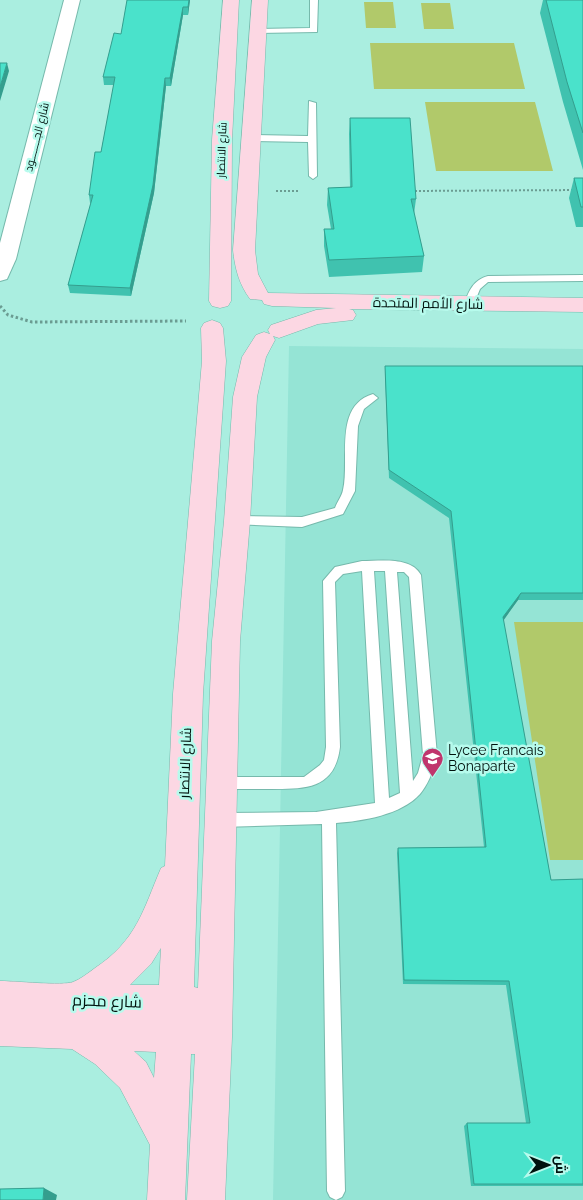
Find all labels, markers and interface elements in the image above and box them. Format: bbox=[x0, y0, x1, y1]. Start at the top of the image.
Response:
street label: شارع الجــــــــود bbox=[22, 101, 53, 173]
street label: شارع الانتصار bbox=[214, 122, 230, 179]
street label: شارع الأمم المتحدة bbox=[373, 294, 483, 314]
street label: شارع الانتصار bbox=[176, 727, 195, 800]
place label: Lycee Francais Bonaparte bbox=[448, 742, 544, 774]
school or university icon: Lycee Francais Bonaparte bbox=[420, 746, 444, 777]
street label: شارع محزم bbox=[72, 990, 142, 1014]
north arrow bbox=[523, 1140, 573, 1190]
text: ش bbox=[552, 1156, 569, 1174]

